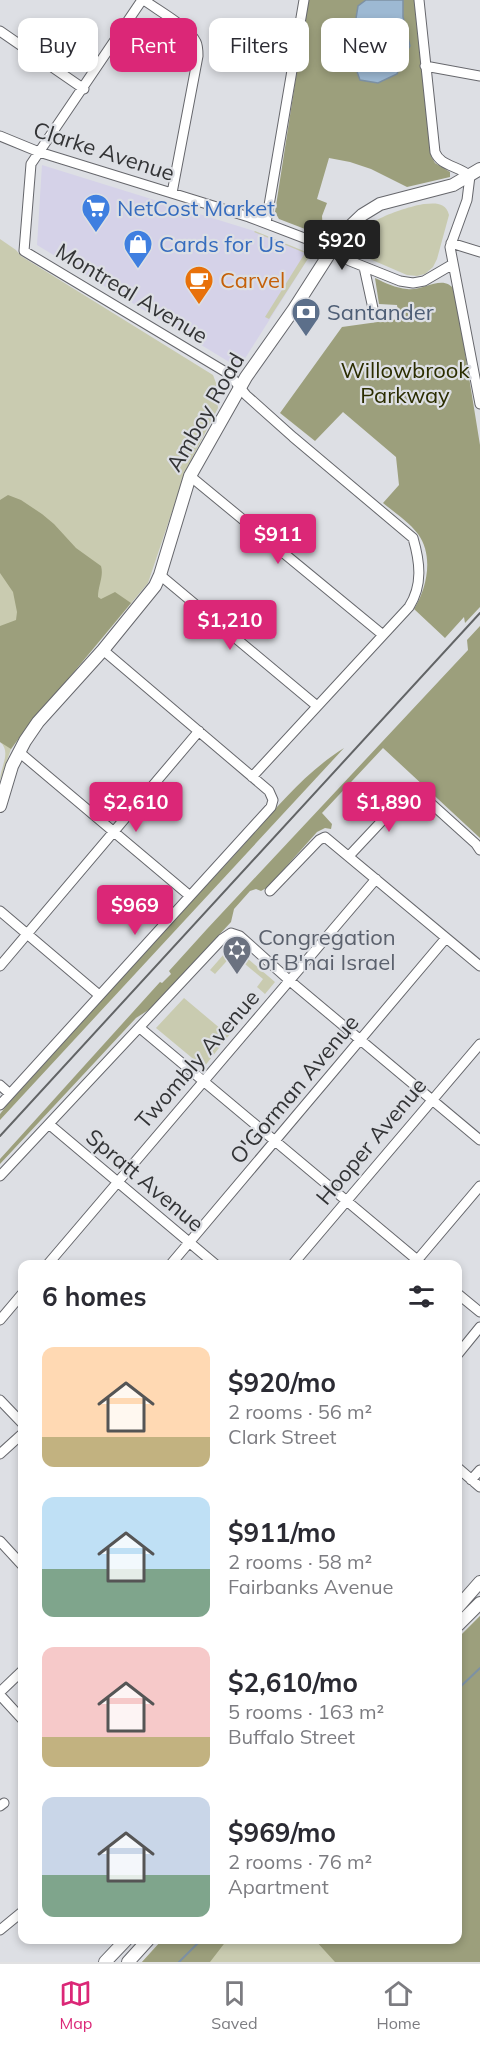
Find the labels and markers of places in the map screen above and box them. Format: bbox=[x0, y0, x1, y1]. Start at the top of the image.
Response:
supermarket icon: NetCost Market bbox=[80, 192, 112, 234]
place label: NetCost Market bbox=[117, 194, 275, 222]
pin: $920 bbox=[306, 220, 378, 271]
shop icon: Cards for Us bbox=[122, 228, 154, 270]
place label: Cards for Us bbox=[159, 230, 285, 258]
cafe icon: Carvel bbox=[183, 264, 215, 306]
place label: Carvel bbox=[220, 266, 285, 294]
bank icon: Santander bbox=[290, 296, 322, 338]
place label: Santander bbox=[327, 298, 434, 326]
pin: $911 bbox=[242, 514, 314, 565]
pin: $1,210 bbox=[181, 600, 279, 651]
pin: $2,610 bbox=[87, 782, 185, 833]
pin: $1,890 bbox=[340, 782, 438, 833]
pin: $969 bbox=[99, 885, 171, 936]
place label: Congregation of B'nai Israel bbox=[258, 923, 396, 976]
synagogue icon: Congregation of B'nai Israel bbox=[221, 934, 253, 976]

